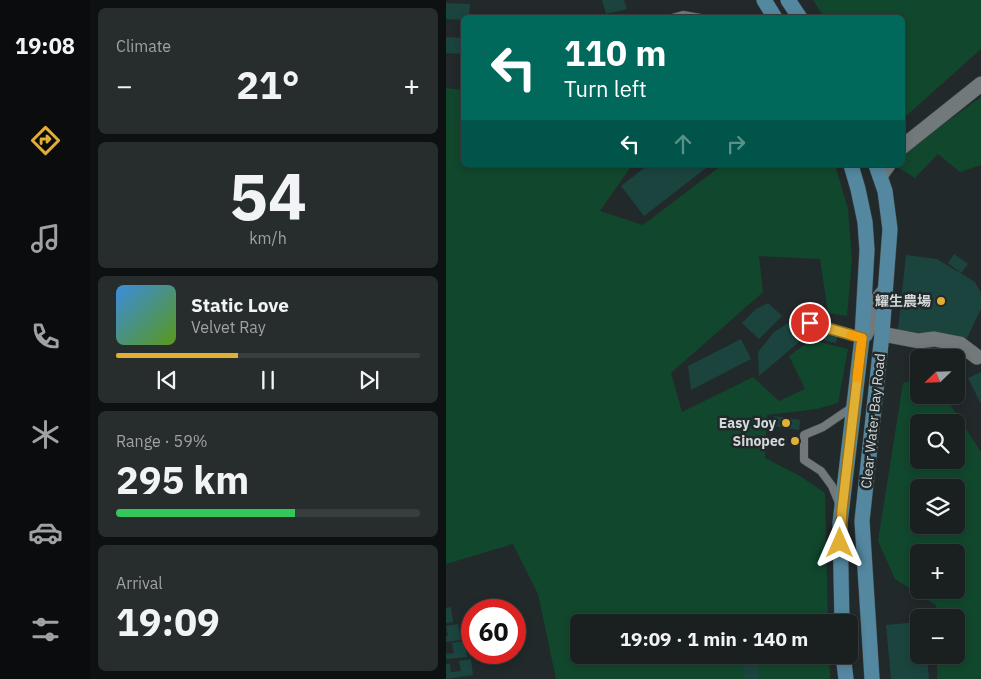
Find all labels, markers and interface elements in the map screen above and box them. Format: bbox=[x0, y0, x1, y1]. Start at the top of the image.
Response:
text: 110 m bbox=[564, 30, 667, 76]
text: 19:08 bbox=[15, 31, 75, 60]
icon: left bbox=[481, 35, 546, 100]
text: Climate bbox=[116, 36, 171, 56]
text: 21° bbox=[236, 60, 300, 109]
text: − bbox=[116, 67, 133, 104]
text: + bbox=[403, 67, 420, 104]
text: Turn left bbox=[564, 74, 647, 103]
icon: directions bbox=[28, 123, 63, 158]
icon: left bbox=[616, 130, 644, 158]
icon: ahead bbox=[669, 130, 697, 158]
icon: right bbox=[722, 130, 750, 158]
text: 54 bbox=[229, 153, 307, 238]
icon: music bbox=[28, 221, 63, 256]
text: km/h bbox=[249, 228, 287, 248]
place label: 耀生農場 bbox=[875, 292, 931, 310]
text: Static Love bbox=[191, 293, 289, 317]
marker: 耀生農場 bbox=[935, 295, 947, 307]
pin bbox=[789, 302, 831, 344]
icon: arrive bbox=[796, 309, 824, 337]
text: Velvet Ray bbox=[191, 317, 266, 337]
icon: phone bbox=[28, 319, 63, 354]
north arrow bbox=[910, 349, 965, 404]
map controls bbox=[910, 349, 965, 664]
street label: Clear Water Bay Road bbox=[857, 352, 889, 490]
icon: previous bbox=[153, 366, 181, 394]
icon: pause bbox=[254, 366, 282, 394]
icon: next bbox=[355, 366, 383, 394]
place label: Easy Joy bbox=[719, 414, 777, 432]
button: search bbox=[910, 414, 965, 469]
icon: climate bbox=[28, 417, 63, 452]
marker: Easy Joy bbox=[780, 417, 792, 429]
text: Range · 59% bbox=[116, 431, 208, 451]
place label: Sinopec bbox=[732, 432, 785, 450]
marker: Sinopec bbox=[789, 435, 801, 447]
text: 295 km bbox=[116, 455, 249, 504]
button: layers bbox=[910, 479, 965, 534]
icon: car bbox=[28, 515, 63, 550]
position arrow bbox=[813, 516, 865, 568]
button: + bbox=[910, 544, 965, 599]
text: Arrival bbox=[116, 573, 163, 593]
text: 19:09 bbox=[116, 597, 220, 646]
speed limit sign: 60 bbox=[461, 599, 526, 664]
button: − bbox=[910, 609, 965, 664]
icon: filters bbox=[28, 612, 63, 647]
text: 19:09 · 1 min · 140 m bbox=[620, 627, 808, 651]

